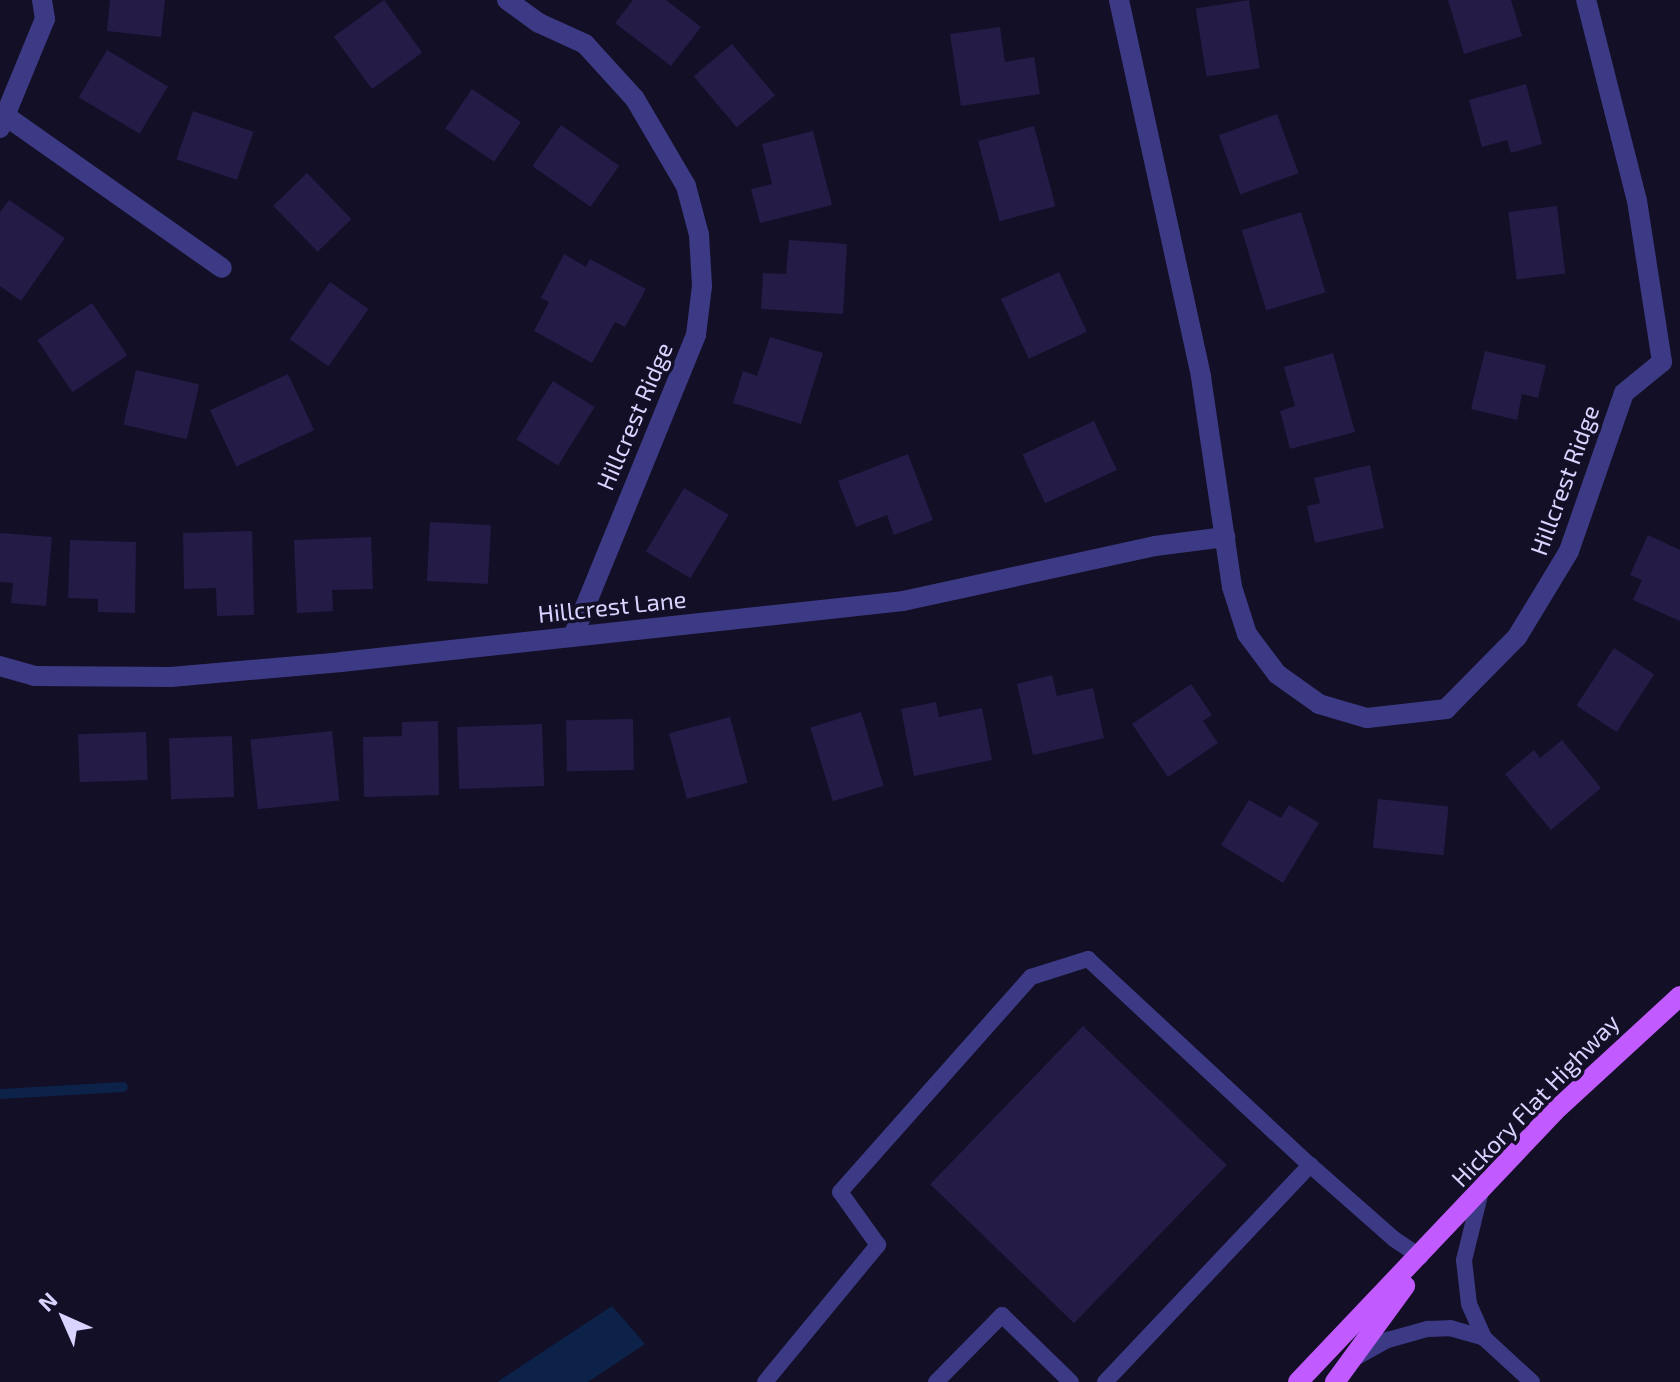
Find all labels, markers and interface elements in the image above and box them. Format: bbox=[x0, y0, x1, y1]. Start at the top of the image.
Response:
street label: Hillcrest Ridge bbox=[590, 338, 678, 494]
street label: Hillcrest Ridge bbox=[1524, 401, 1604, 559]
street label: Hillcrest Lane bbox=[536, 584, 688, 628]
street label: Hickory Flat Highway bbox=[1445, 1007, 1625, 1193]
north arrow bbox=[24, 1278, 104, 1358]
text: N bbox=[32, 1286, 62, 1316]

